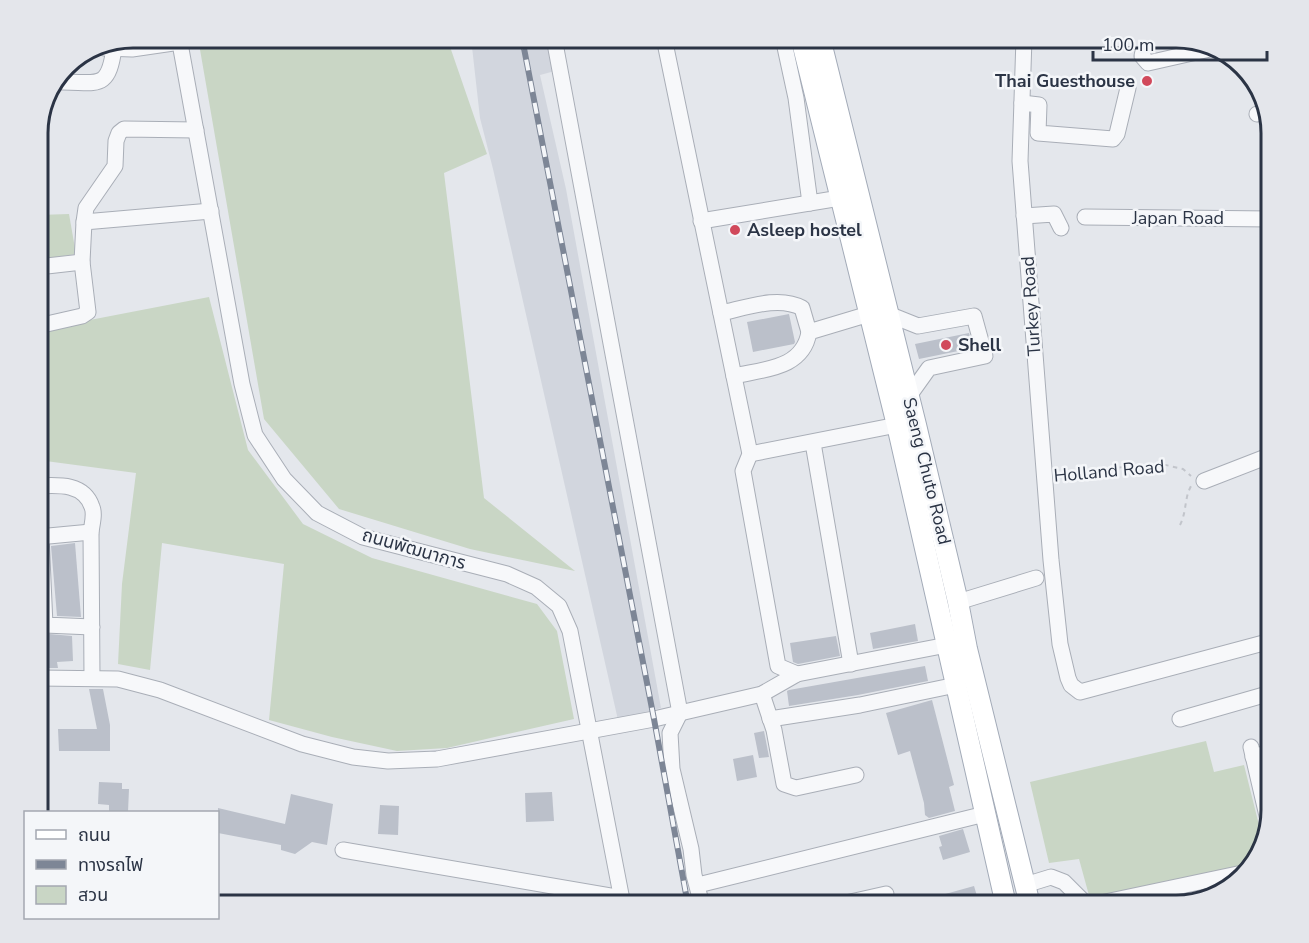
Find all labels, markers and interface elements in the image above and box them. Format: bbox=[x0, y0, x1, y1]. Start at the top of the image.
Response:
scale bar bbox=[1093, 24, 1267, 62]
text: 100 m bbox=[1102, 33, 1154, 57]
place label: Thai Guesthouse bbox=[995, 69, 1135, 93]
marker: Thai Guesthouse bbox=[1140, 74, 1154, 88]
street label: Japan Road bbox=[1131, 206, 1224, 230]
place label: Asleep hostel bbox=[747, 218, 862, 242]
marker: Asleep hostel bbox=[728, 223, 742, 237]
street label: Turkey Road bbox=[1016, 255, 1046, 357]
place label: Shell bbox=[958, 333, 1001, 357]
marker: Shell bbox=[939, 338, 953, 352]
street label: Saeng Chuto Road bbox=[897, 395, 957, 547]
street label: Holland Road bbox=[1053, 454, 1165, 488]
street label: ถนนพัฒนาการ bbox=[359, 523, 469, 575]
legend bbox=[24, 811, 219, 919]
text: ถนน bbox=[78, 823, 111, 847]
text: ทางรถไฟ bbox=[78, 853, 143, 877]
text: สวน bbox=[78, 883, 108, 907]

